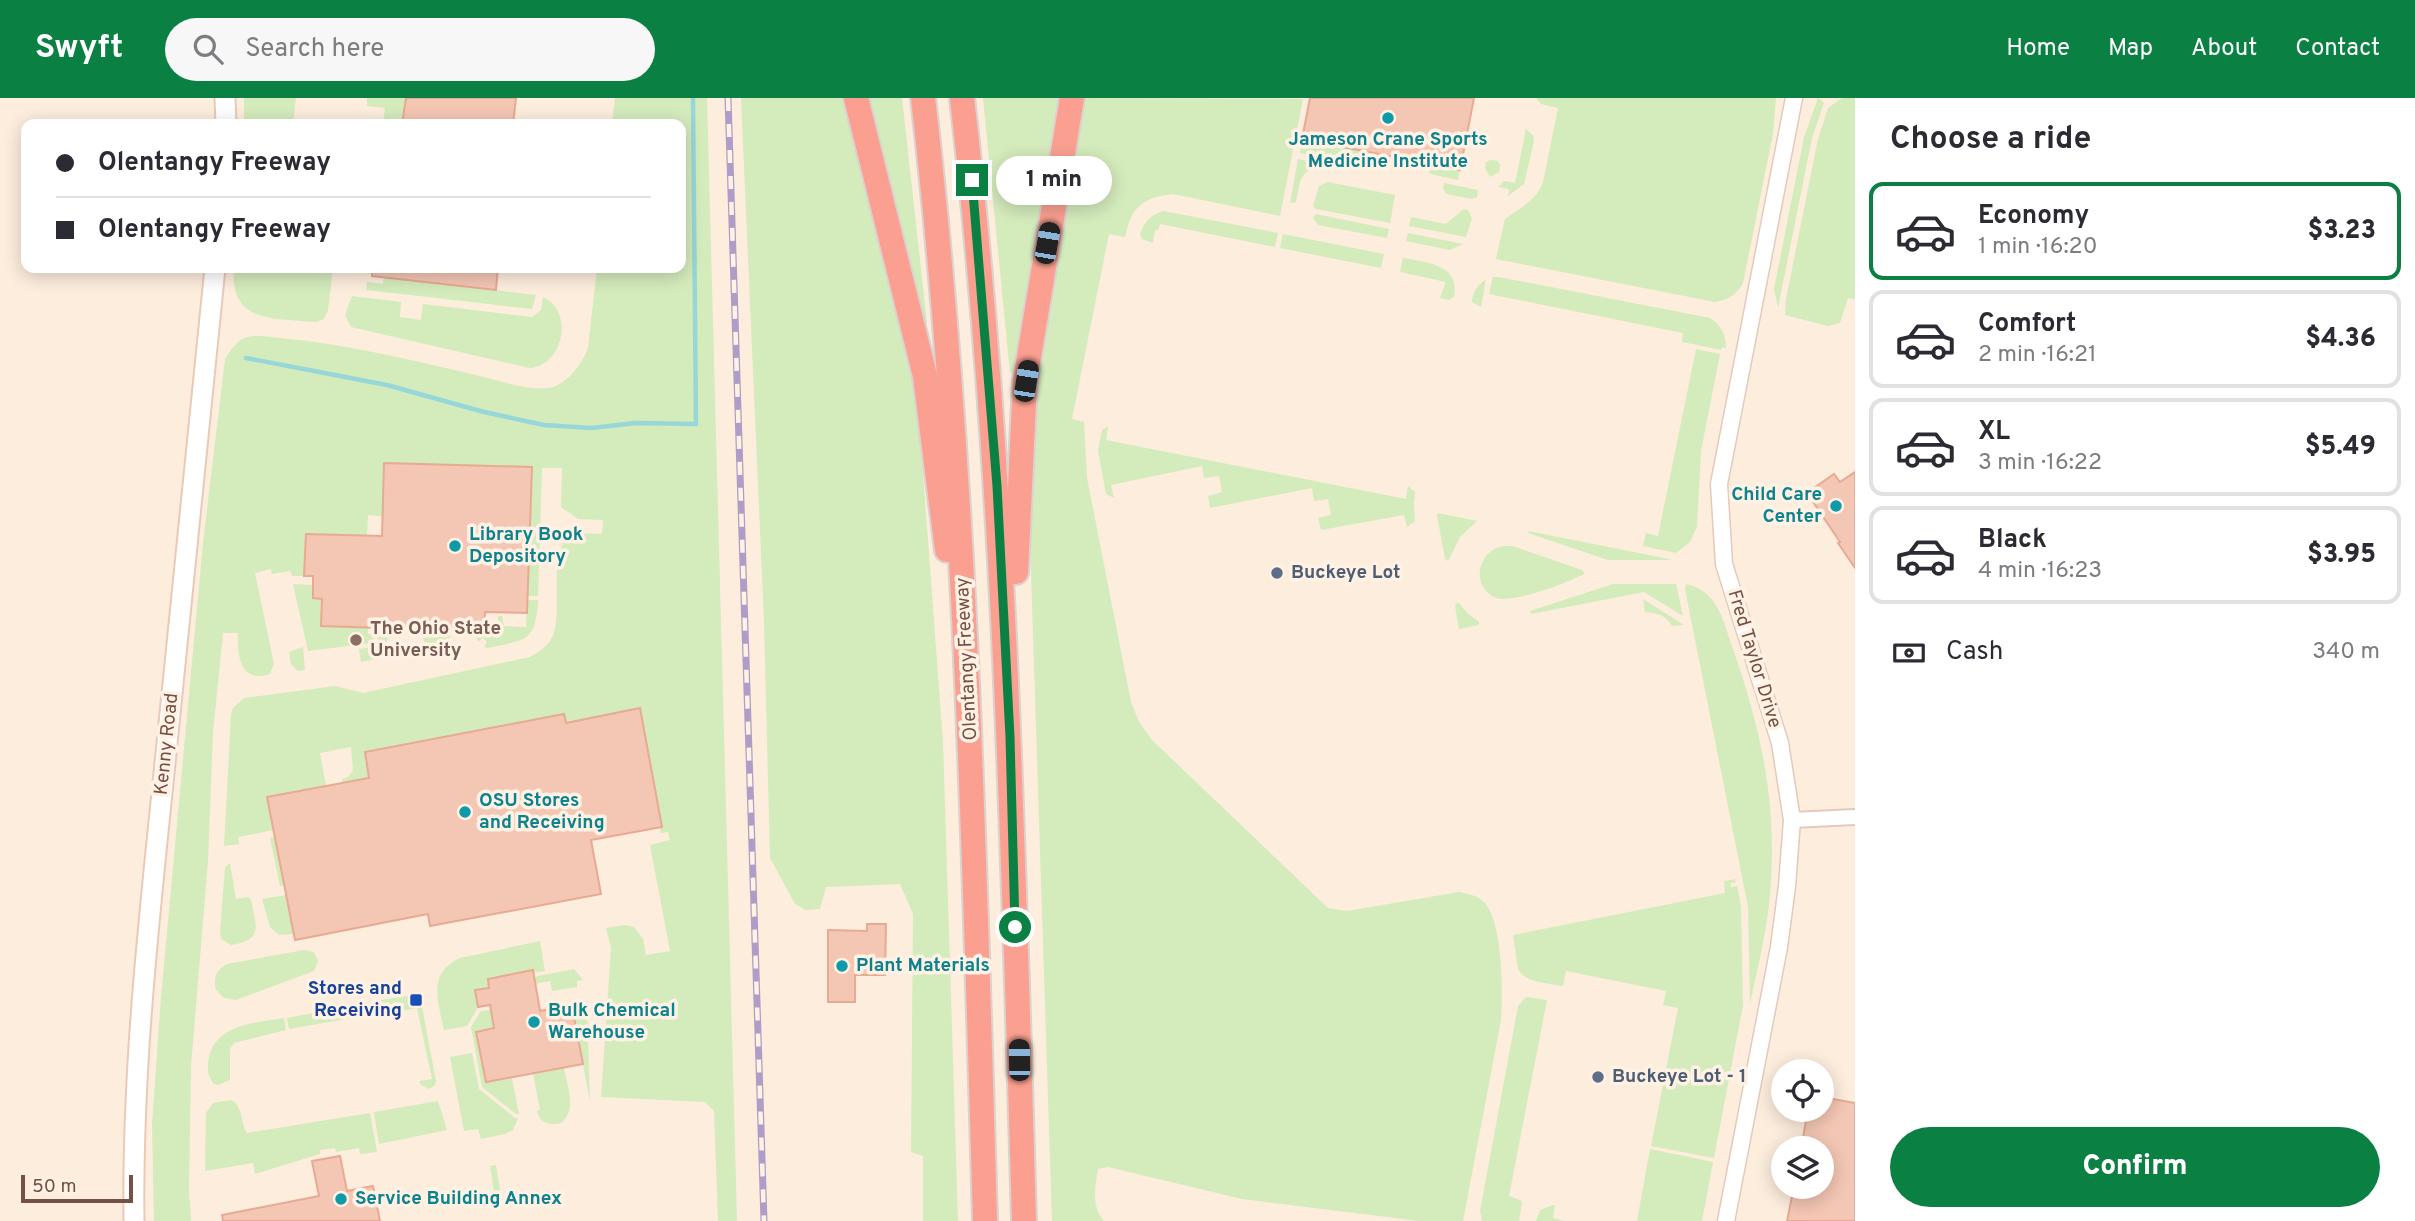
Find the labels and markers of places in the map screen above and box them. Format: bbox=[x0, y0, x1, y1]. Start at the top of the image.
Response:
marker: Jameson Crane Sports Medicine Institute bbox=[1380, 110, 1396, 126]
place label: Jameson Crane Sports Medicine Institute bbox=[1288, 128, 1488, 174]
place label: Child Care Center bbox=[1731, 483, 1822, 529]
marker: Child Care Center bbox=[1828, 498, 1844, 514]
place label: Library Book Depository bbox=[469, 523, 584, 569]
marker: Library Book Depository bbox=[447, 538, 463, 554]
place label: Buckeye Lot bbox=[1291, 561, 1401, 585]
marker: Buckeye Lot bbox=[1269, 565, 1285, 581]
place label: The Ohio State University bbox=[370, 617, 501, 663]
marker: The Ohio State University bbox=[348, 632, 364, 648]
place label: OSU Stores and Receiving bbox=[479, 789, 605, 835]
marker: OSU Stores and Receiving bbox=[457, 804, 473, 820]
place label: Plant Materials bbox=[856, 954, 990, 978]
marker: Plant Materials bbox=[834, 958, 850, 974]
place label: Stores and Receiving bbox=[308, 977, 402, 1023]
marker: Stores and Receiving bbox=[408, 992, 424, 1008]
place label: Bulk Chemical Warehouse bbox=[548, 999, 676, 1045]
marker: Bulk Chemical Warehouse bbox=[526, 1014, 542, 1030]
place label: Buckeye Lot - 1 bbox=[1612, 1065, 1747, 1089]
marker: Buckeye Lot - 1 bbox=[1590, 1069, 1606, 1085]
place label: Service Building Annex bbox=[355, 1187, 562, 1211]
marker: Service Building Annex bbox=[333, 1191, 349, 1207]

